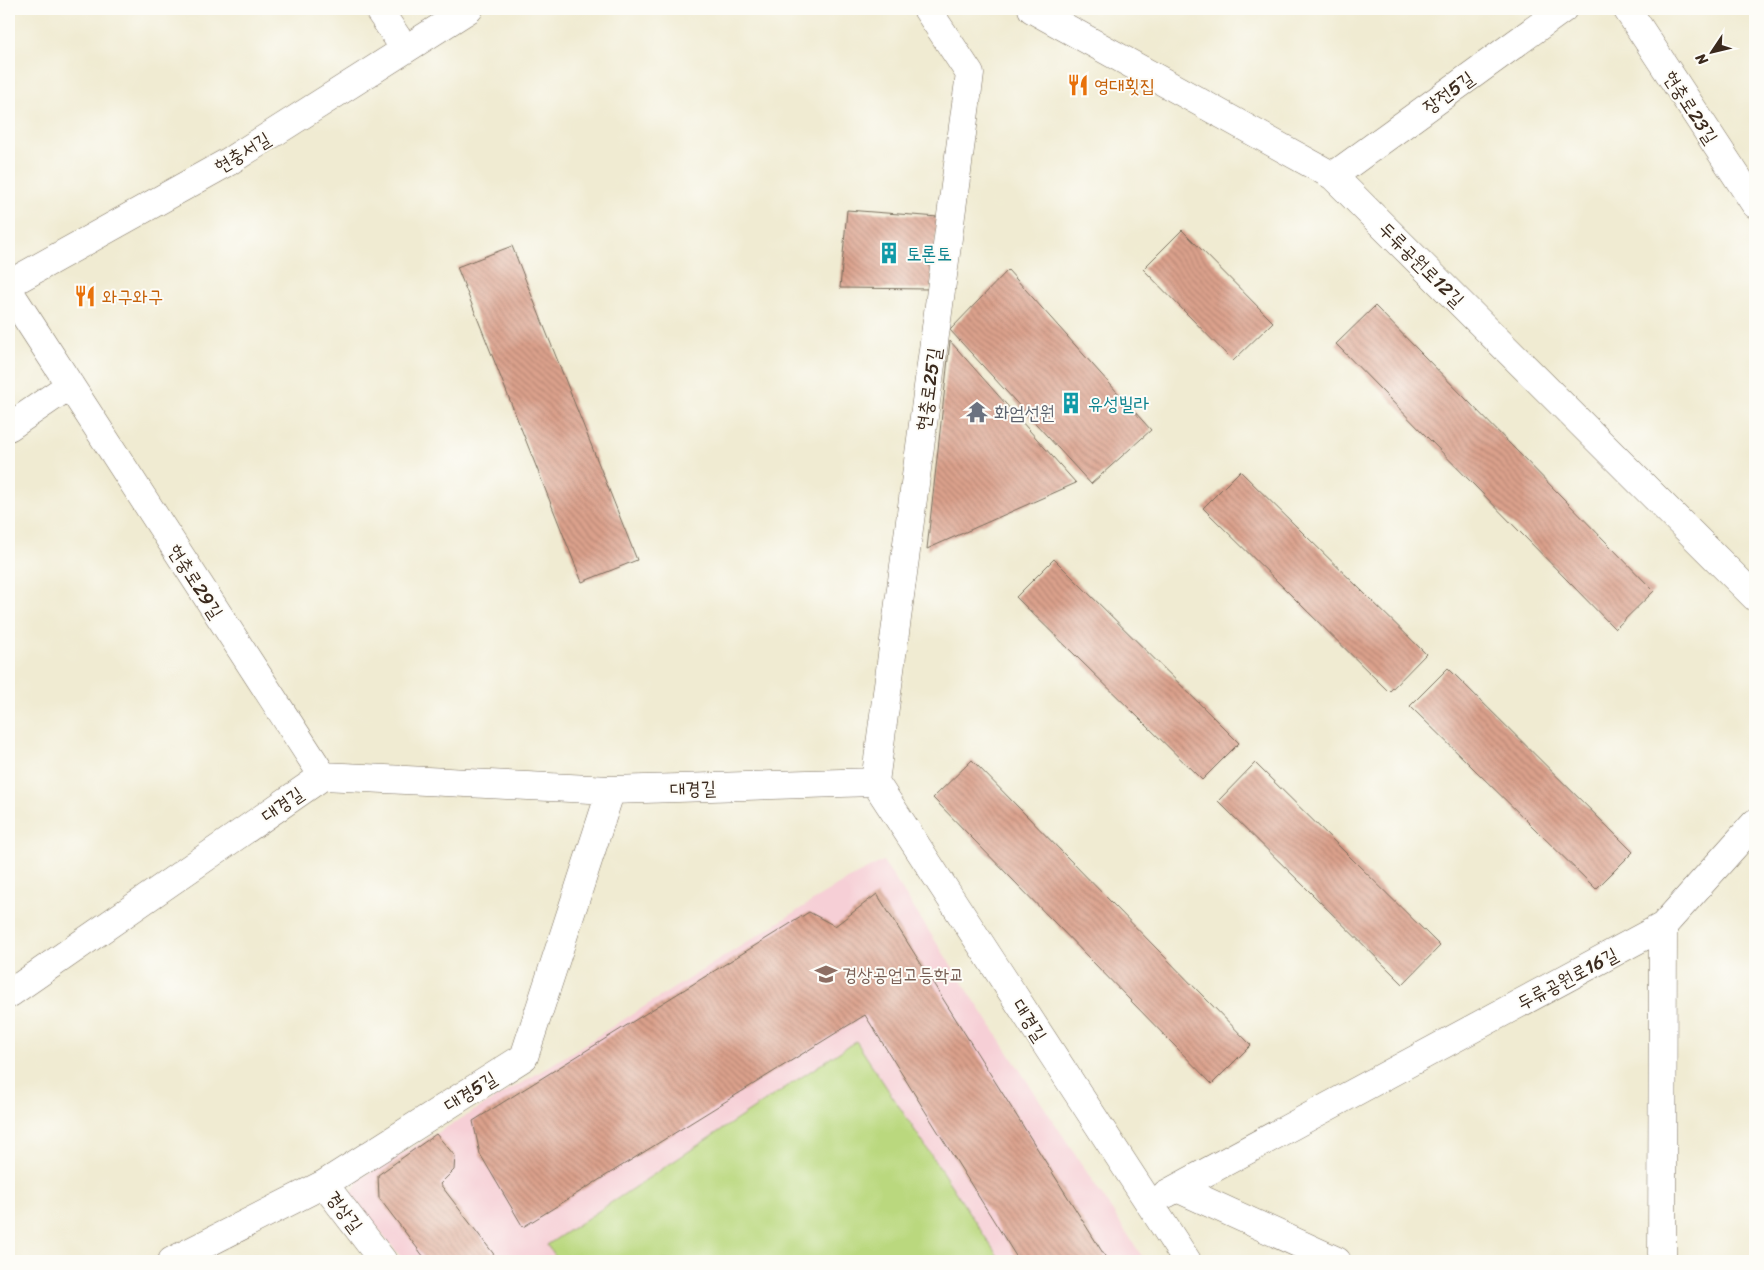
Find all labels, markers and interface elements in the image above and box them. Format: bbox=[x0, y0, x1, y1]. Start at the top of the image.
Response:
north arrow bbox=[1686, 28, 1736, 78]
text: N bbox=[1689, 48, 1715, 71]
street label: 장전5길 bbox=[1415, 62, 1481, 123]
street label: 현충로23길 bbox=[1654, 64, 1727, 151]
place label: 영대횟집 bbox=[1094, 69, 1155, 102]
restaurant icon: 영대횟집 bbox=[1065, 72, 1091, 98]
street label: 현충서길 bbox=[208, 123, 277, 182]
street label: 두류공원로12길 bbox=[1371, 213, 1473, 315]
place label: 토론토 bbox=[906, 237, 952, 270]
building icon: 토론토 bbox=[876, 240, 902, 266]
place label: 와구와구 bbox=[102, 280, 163, 313]
restaurant icon: 와구와구 bbox=[72, 283, 98, 309]
street label: 현충로25길 bbox=[906, 345, 951, 433]
place label: 유성빌라 bbox=[1088, 387, 1150, 420]
building icon: 유성빌라 bbox=[1058, 390, 1084, 416]
place label: 화엄선원 bbox=[994, 396, 1055, 429]
temple icon: 화엄선원 bbox=[964, 399, 990, 425]
street label: 현충로29길 bbox=[159, 537, 232, 625]
street label: 대경길 bbox=[670, 771, 717, 806]
street label: 대경길 bbox=[254, 778, 311, 831]
street label: 두류공원로16길 bbox=[1511, 938, 1624, 1019]
place label: 경상공업고등학교 bbox=[842, 958, 964, 991]
school or university icon: 경상공업고등학교 bbox=[813, 961, 839, 987]
street label: 대경길 bbox=[1003, 992, 1056, 1048]
street label: 대경5길 bbox=[437, 1062, 503, 1121]
street label: 경상길 bbox=[318, 1183, 372, 1240]

